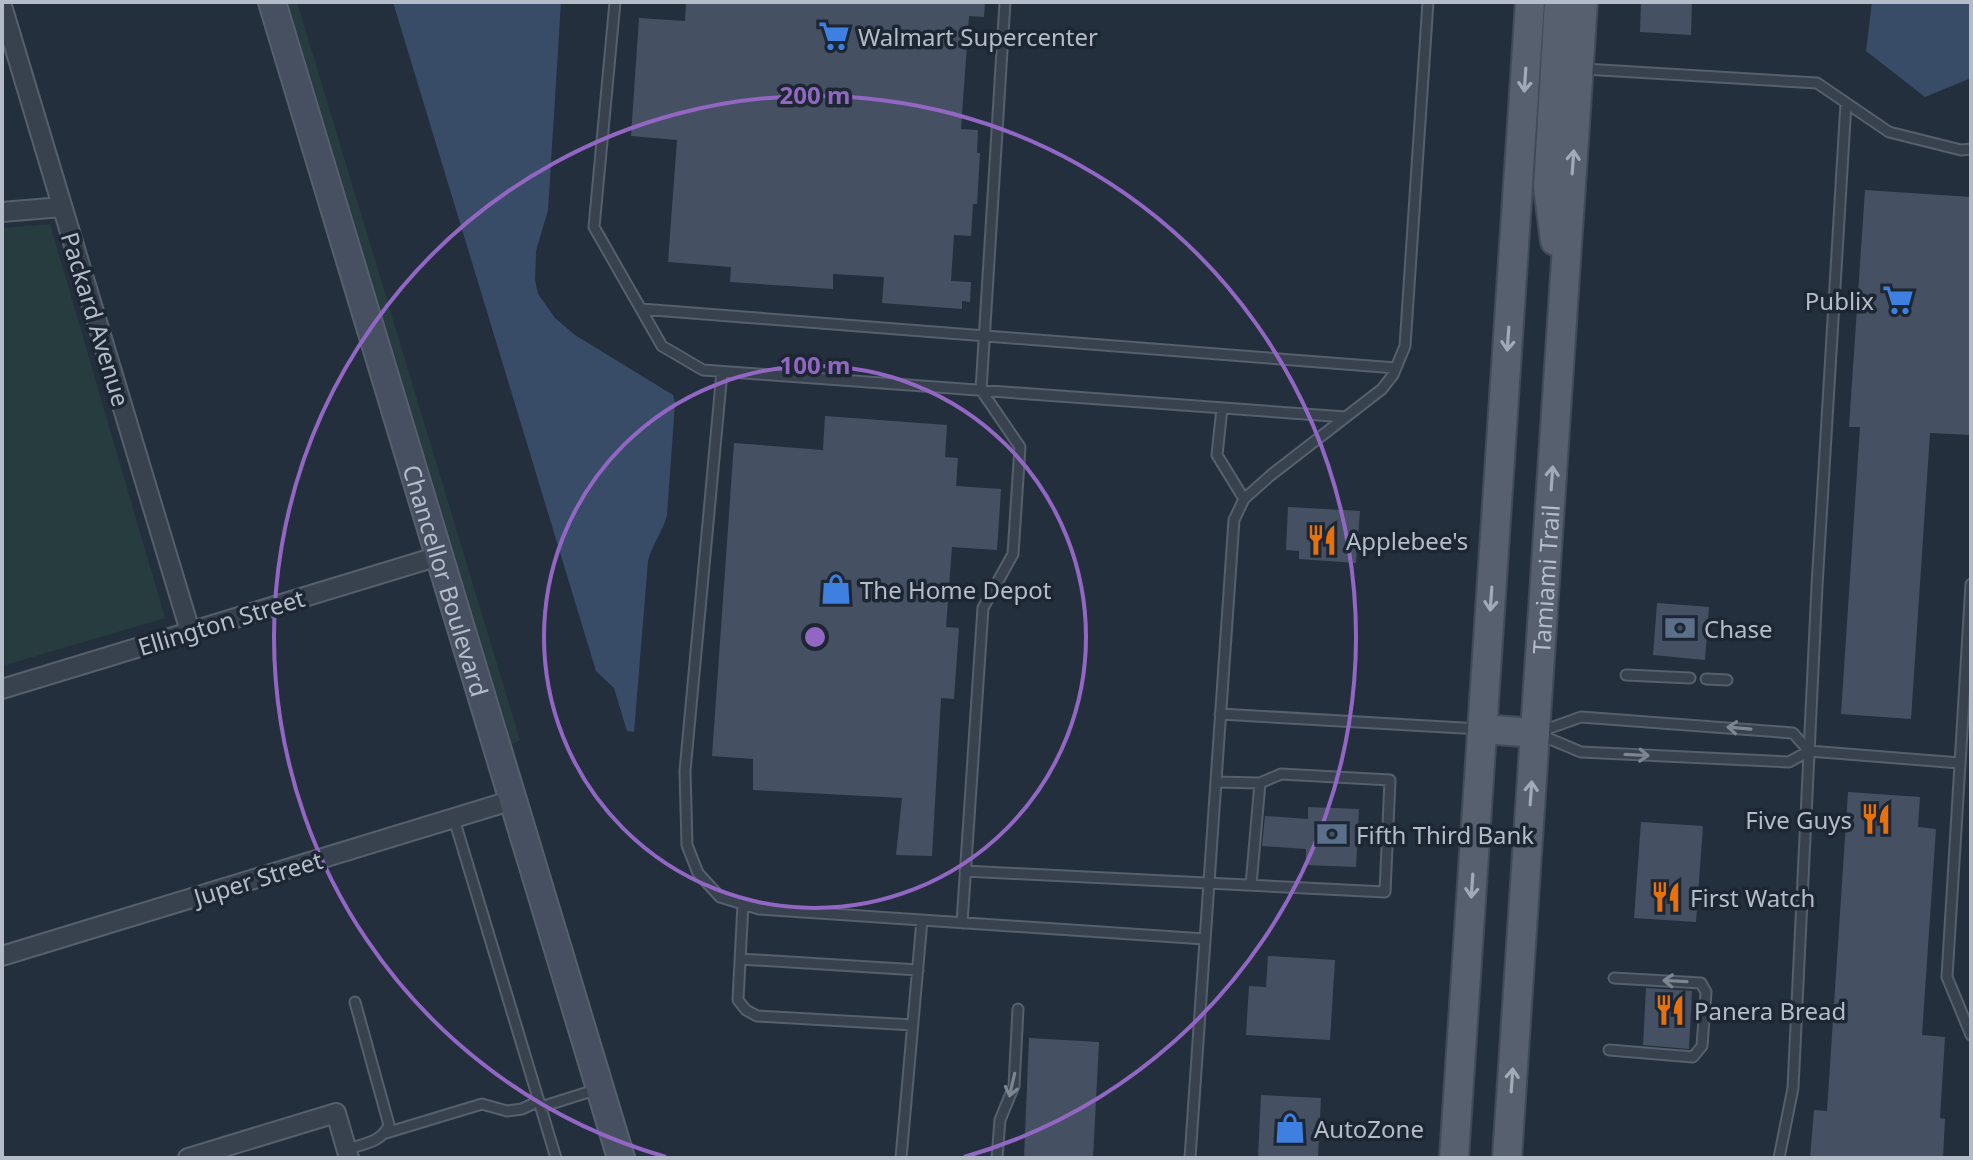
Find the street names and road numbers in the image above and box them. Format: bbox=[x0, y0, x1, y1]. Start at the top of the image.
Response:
street label: Packard Avenue bbox=[54, 228, 138, 410]
street label: Chancellor Boulevard bbox=[396, 460, 497, 700]
street label: Tamiami Trail bbox=[1524, 504, 1566, 655]
street label: Ellington Street bbox=[134, 581, 309, 663]
street label: Juper Street bbox=[188, 843, 327, 914]

